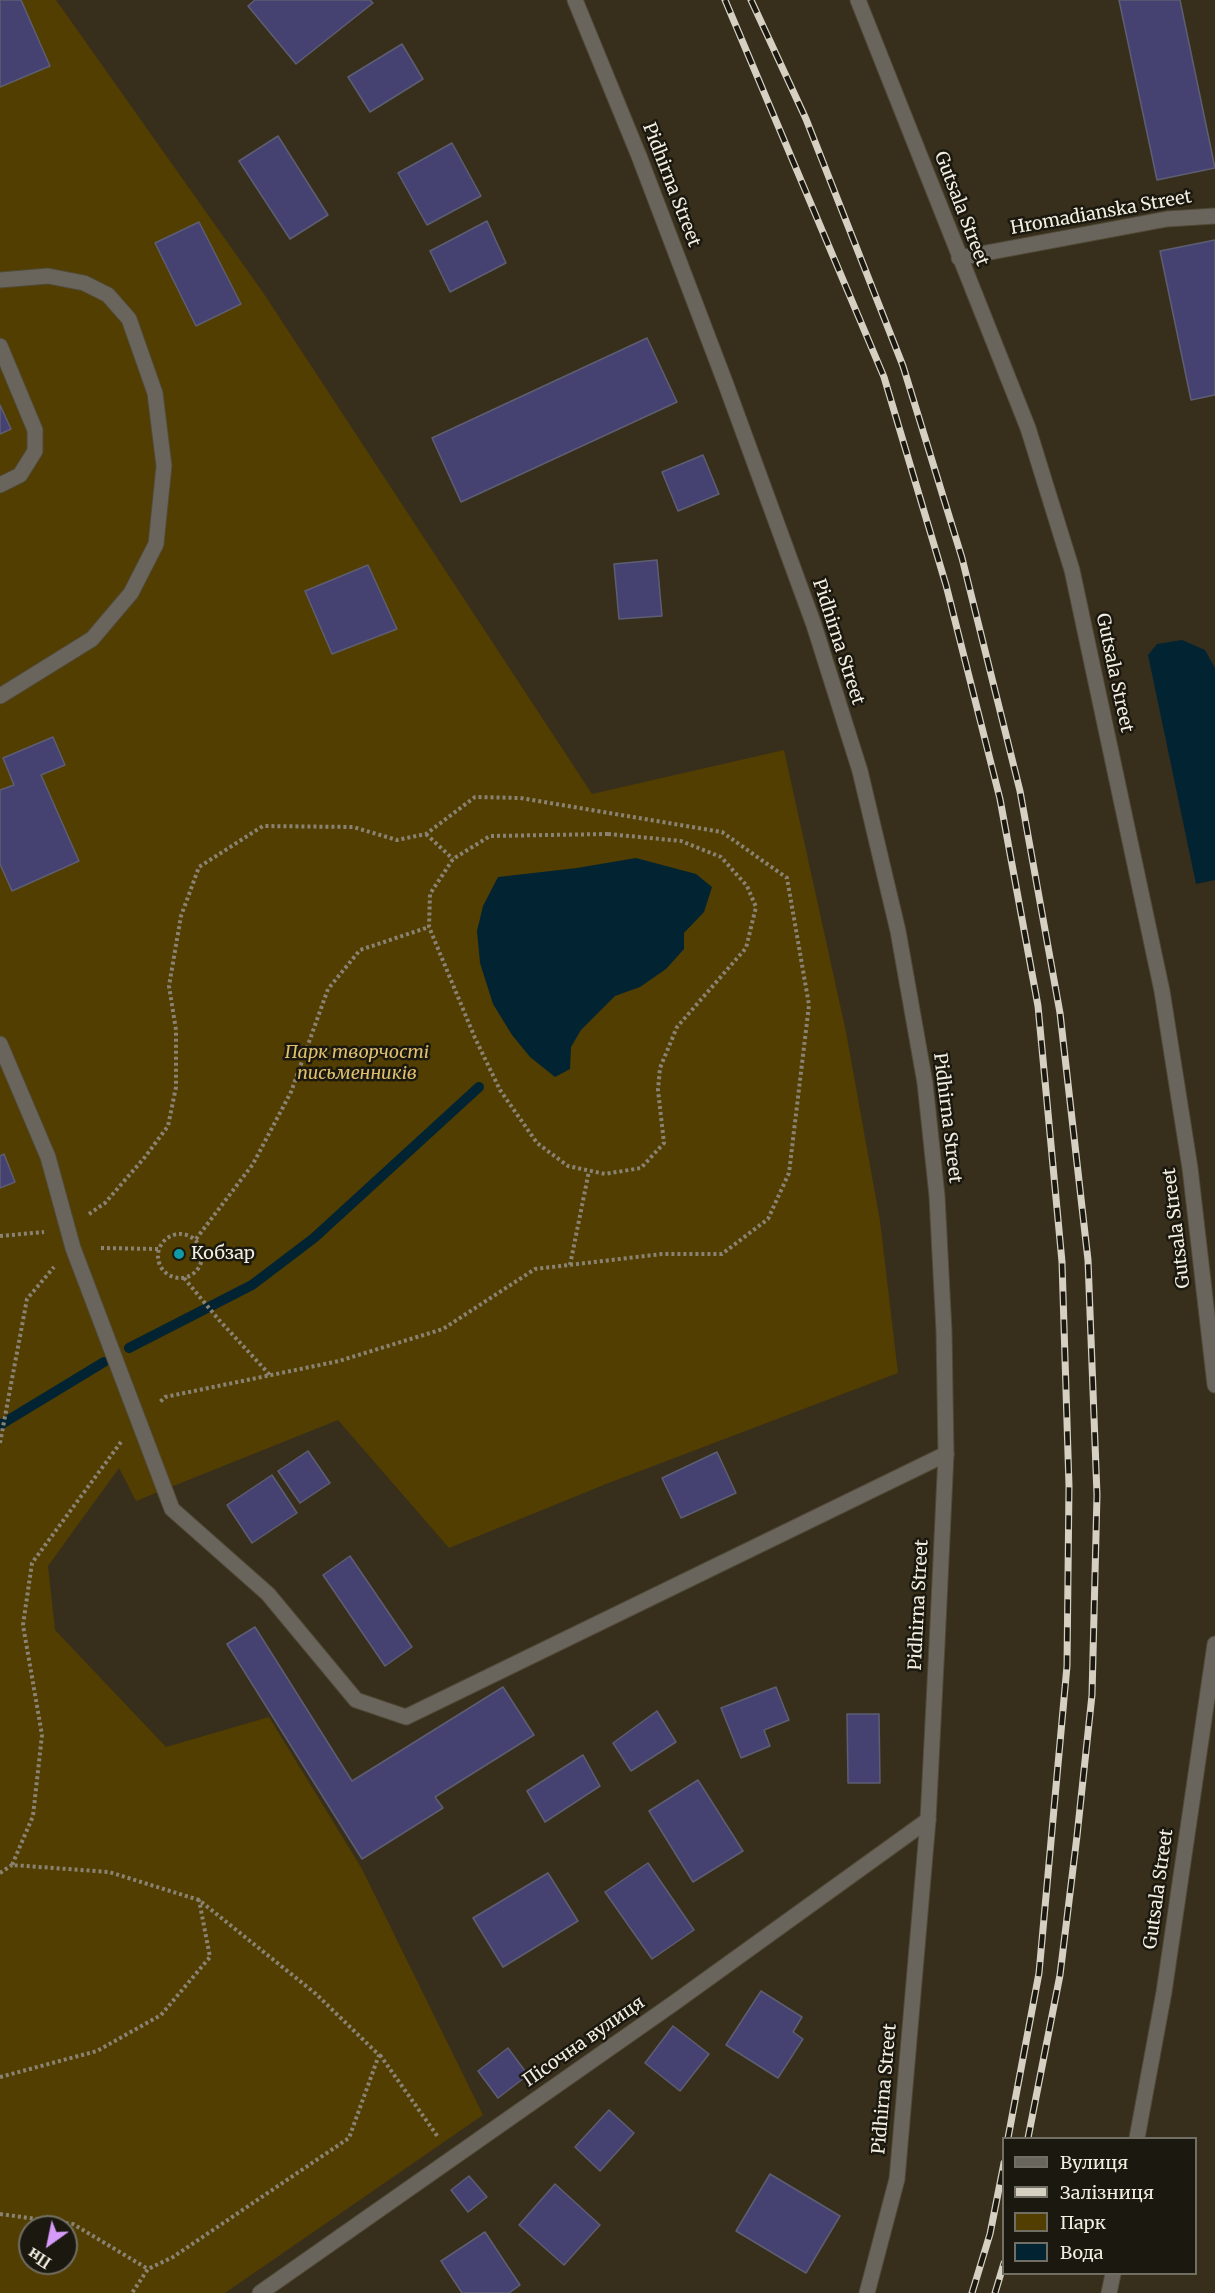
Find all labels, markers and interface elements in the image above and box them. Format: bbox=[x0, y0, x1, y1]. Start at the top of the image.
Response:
street label: Pidhirna Street bbox=[637, 120, 705, 250]
street label: Gutsala Street bbox=[929, 149, 993, 269]
street label: Hromadianska Street bbox=[1009, 186, 1193, 240]
street label: Pidhirna Street bbox=[807, 576, 869, 708]
street label: Gutsala Street bbox=[1091, 612, 1137, 734]
park label: Парк творчості письменників bbox=[285, 1042, 429, 1084]
street label: Pidhirna Street bbox=[928, 1052, 966, 1184]
street label: Gutsala Street bbox=[1159, 1167, 1195, 1289]
place label: Кобзар bbox=[191, 1243, 255, 1265]
marker: Кобзар bbox=[172, 1247, 186, 1261]
street label: Pidhirna Street bbox=[905, 1539, 933, 1671]
street label: Gutsala Street bbox=[1140, 1828, 1178, 1950]
street label: Пісочна вулиця bbox=[519, 1992, 649, 2092]
street label: Pidhirna Street bbox=[869, 2023, 901, 2155]
legend bbox=[1002, 2137, 1197, 2275]
text: Вулиця bbox=[1060, 2151, 1128, 2174]
text: Залізниця bbox=[1060, 2181, 1154, 2204]
text: Парк bbox=[1060, 2211, 1106, 2234]
north arrow bbox=[18, 2215, 78, 2275]
text: Вода bbox=[1060, 2241, 1104, 2264]
text: Пн bbox=[24, 2243, 55, 2273]

